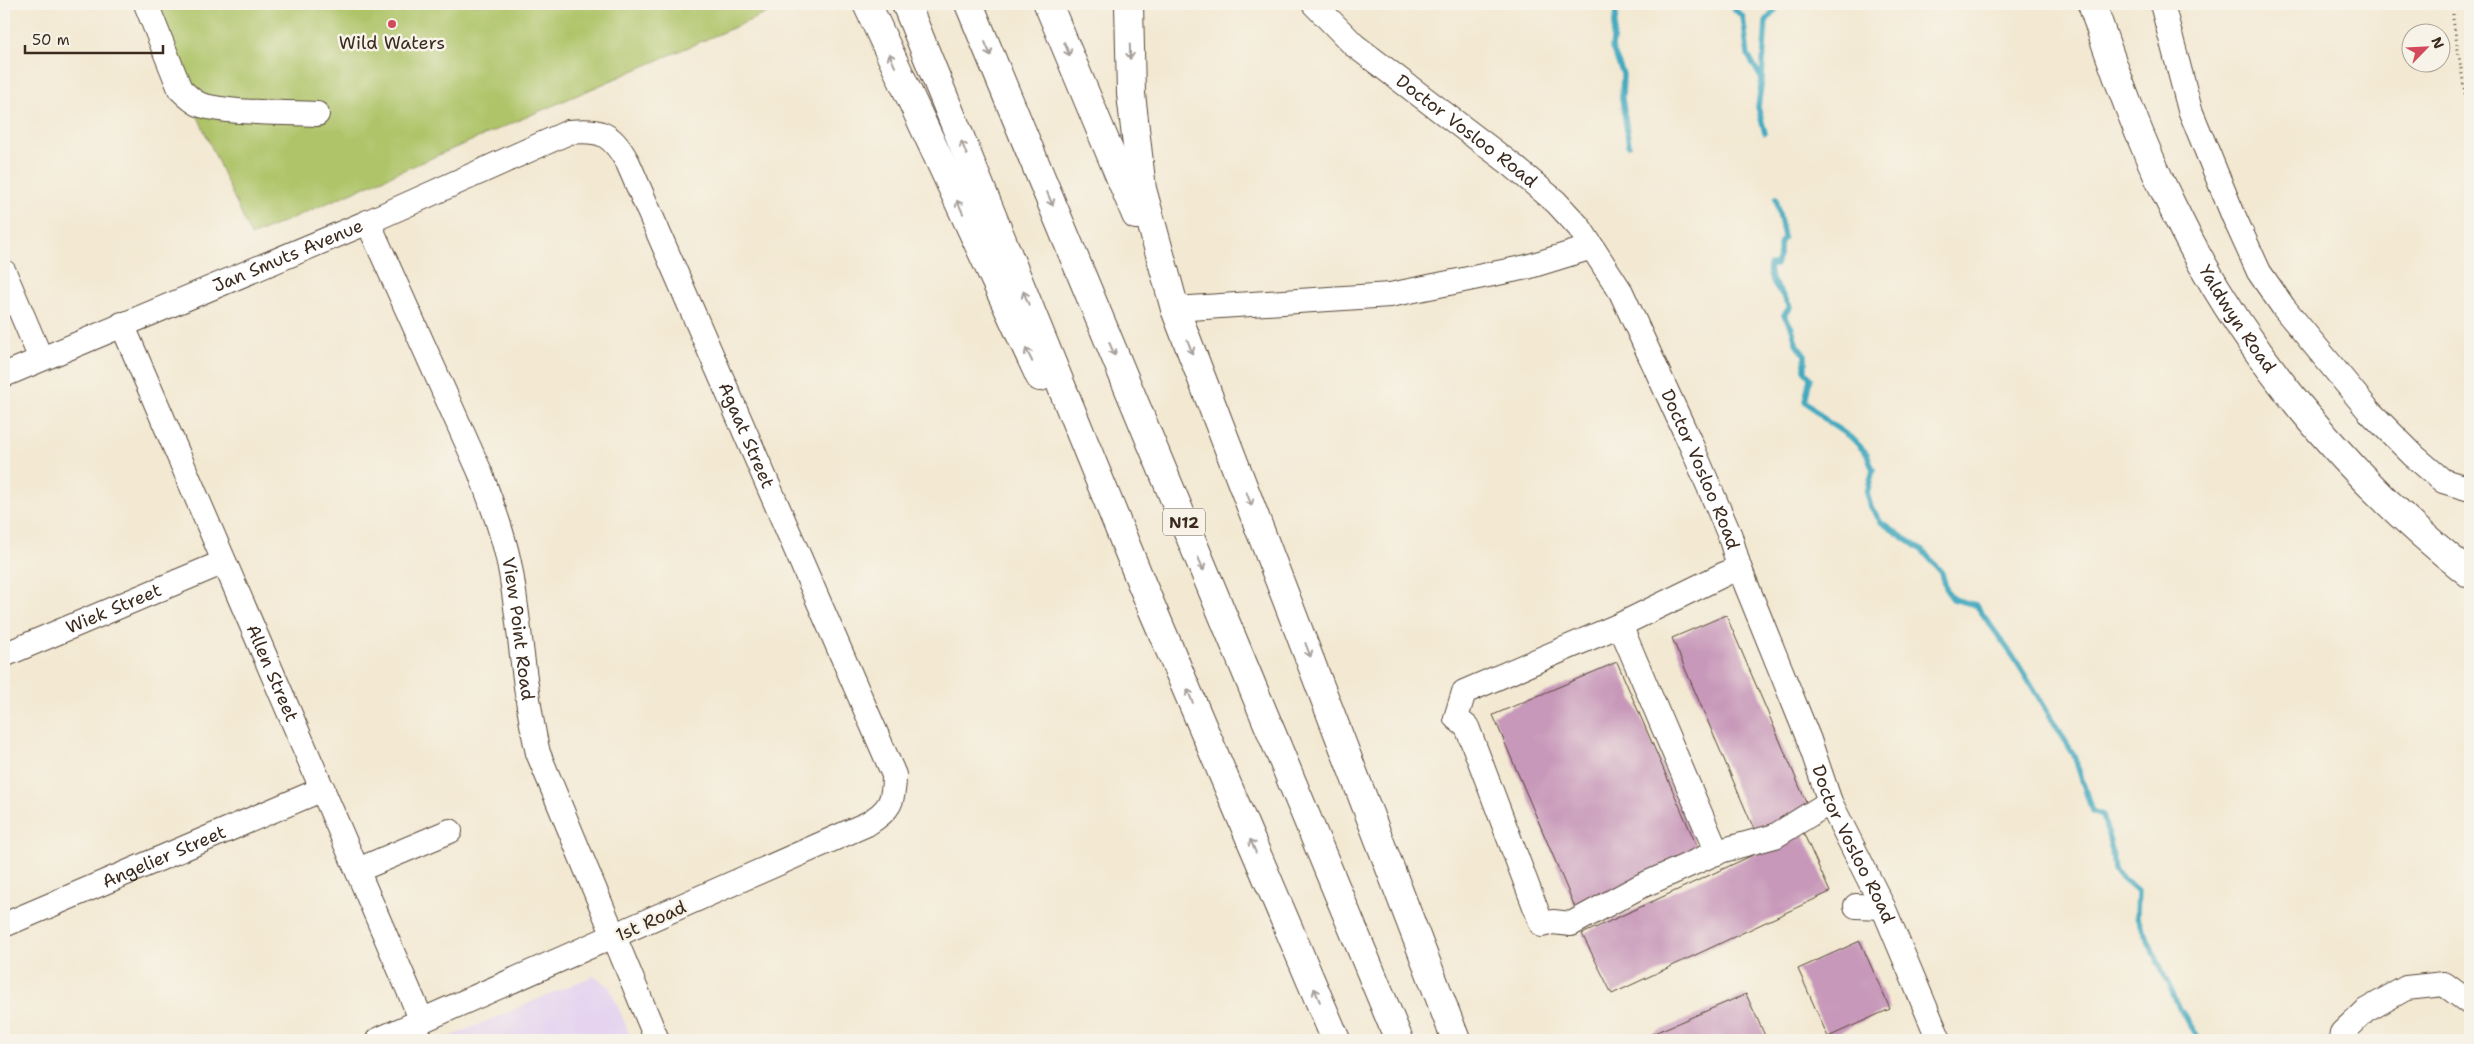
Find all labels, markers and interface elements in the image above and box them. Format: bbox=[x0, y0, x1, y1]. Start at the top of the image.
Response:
marker: Wild Waters bbox=[386, 18, 398, 30]
scale bar bbox=[25, 22, 162, 54]
north arrow bbox=[2402, 22, 2452, 72]
text: 50 m bbox=[32, 30, 70, 50]
place label: Wild Waters bbox=[339, 31, 445, 55]
text: N bbox=[2427, 34, 2448, 51]
one-way arrow bbox=[984, 41, 993, 56]
one-way arrow bbox=[1062, 41, 1072, 56]
one-way arrow bbox=[1125, 44, 1135, 60]
one-way arrow bbox=[886, 53, 896, 68]
street label: Doctor Vosloo Road bbox=[1391, 69, 1542, 193]
one-way arrow bbox=[959, 141, 969, 156]
one-way arrow bbox=[1046, 191, 1055, 206]
one-way arrow bbox=[954, 200, 964, 215]
street label: Jan Smuts Avenue bbox=[209, 213, 367, 298]
street label: Yaldwyn Road bbox=[2193, 260, 2282, 378]
one-way arrow bbox=[1020, 291, 1029, 306]
one-way arrow bbox=[1186, 339, 1195, 354]
one-way arrow bbox=[1108, 341, 1118, 356]
one-way arrow bbox=[1024, 347, 1034, 362]
street label: Agaat Street bbox=[713, 379, 780, 492]
street label: Doctor Vosloo Road bbox=[1655, 385, 1745, 552]
one-way arrow bbox=[1245, 490, 1254, 506]
road number: N12 bbox=[1163, 508, 1205, 536]
street label: View Point Road bbox=[496, 555, 540, 702]
one-way arrow bbox=[1197, 556, 1207, 571]
street label: Wiek Street bbox=[62, 578, 165, 639]
street label: Allen Street bbox=[241, 621, 304, 726]
one-way arrow bbox=[1303, 642, 1313, 657]
one-way arrow bbox=[1184, 689, 1194, 704]
street label: Doctor Vosloo Road bbox=[1806, 762, 1900, 927]
street label: Angelier Street bbox=[98, 820, 230, 894]
one-way arrow bbox=[1248, 839, 1258, 854]
street label: 1st Road bbox=[612, 895, 690, 947]
one-way arrow bbox=[1311, 988, 1321, 1003]

